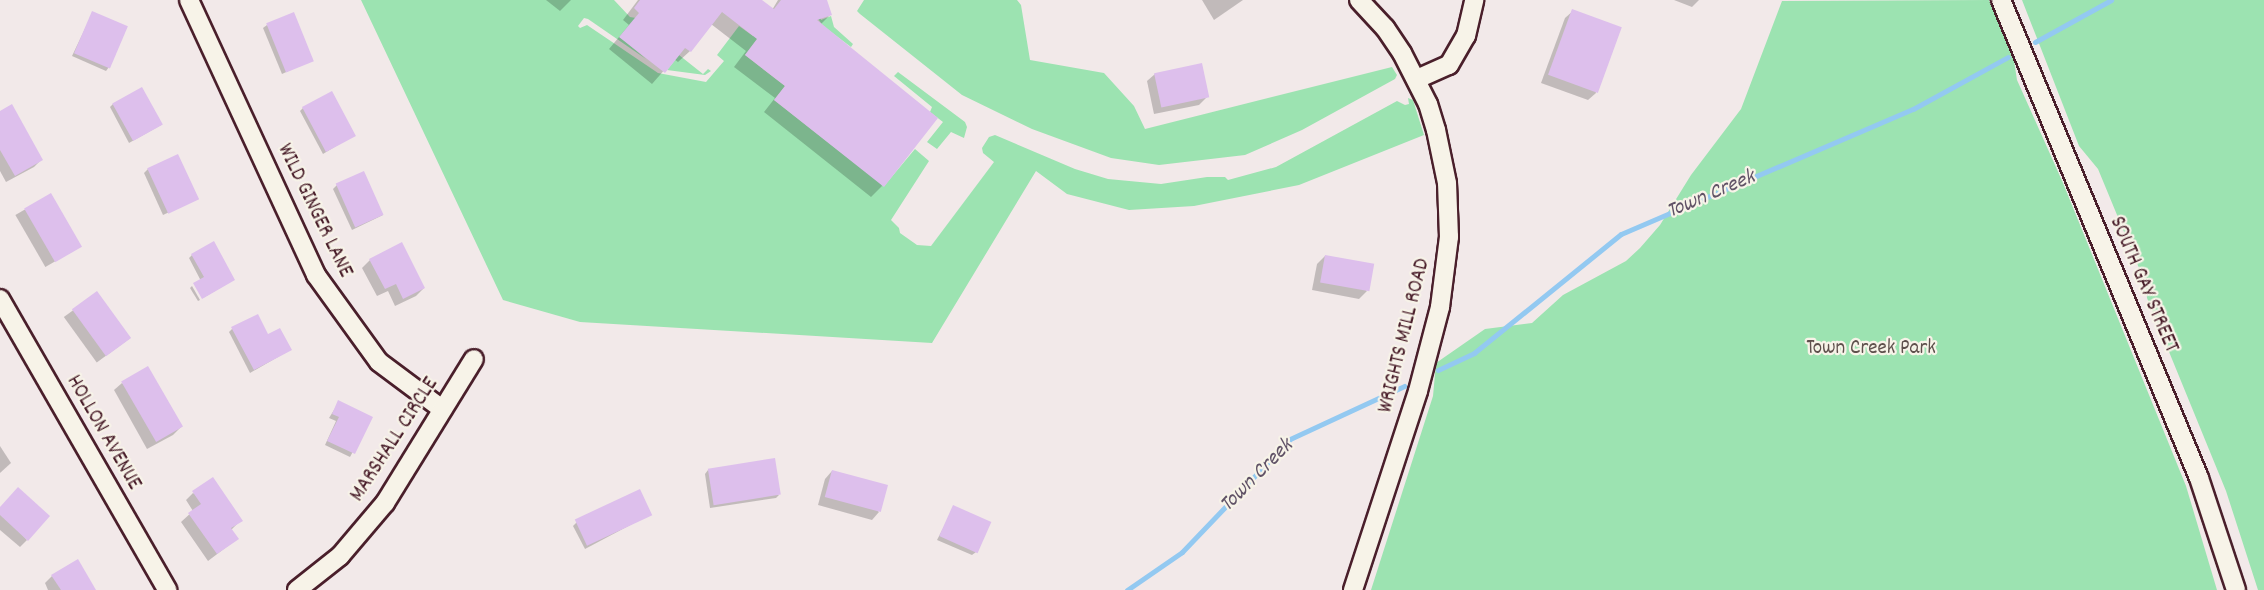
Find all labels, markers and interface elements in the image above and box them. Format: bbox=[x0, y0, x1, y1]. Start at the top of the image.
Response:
street label: WILD GINGER LANE bbox=[271, 140, 357, 282]
water label: Town Creek bbox=[1663, 165, 1759, 225]
street label: SOUTH GAY STREET bbox=[2103, 213, 2183, 357]
street label: WRIGHTS MILL ROAD bbox=[1374, 256, 1436, 416]
park label: Town Creek Park bbox=[1806, 336, 1936, 362]
street label: HOLLON AVENUE bbox=[60, 371, 146, 495]
street label: MARSHALL CIRCLE bbox=[345, 373, 445, 507]
water label: Town Creek bbox=[1215, 434, 1299, 518]

